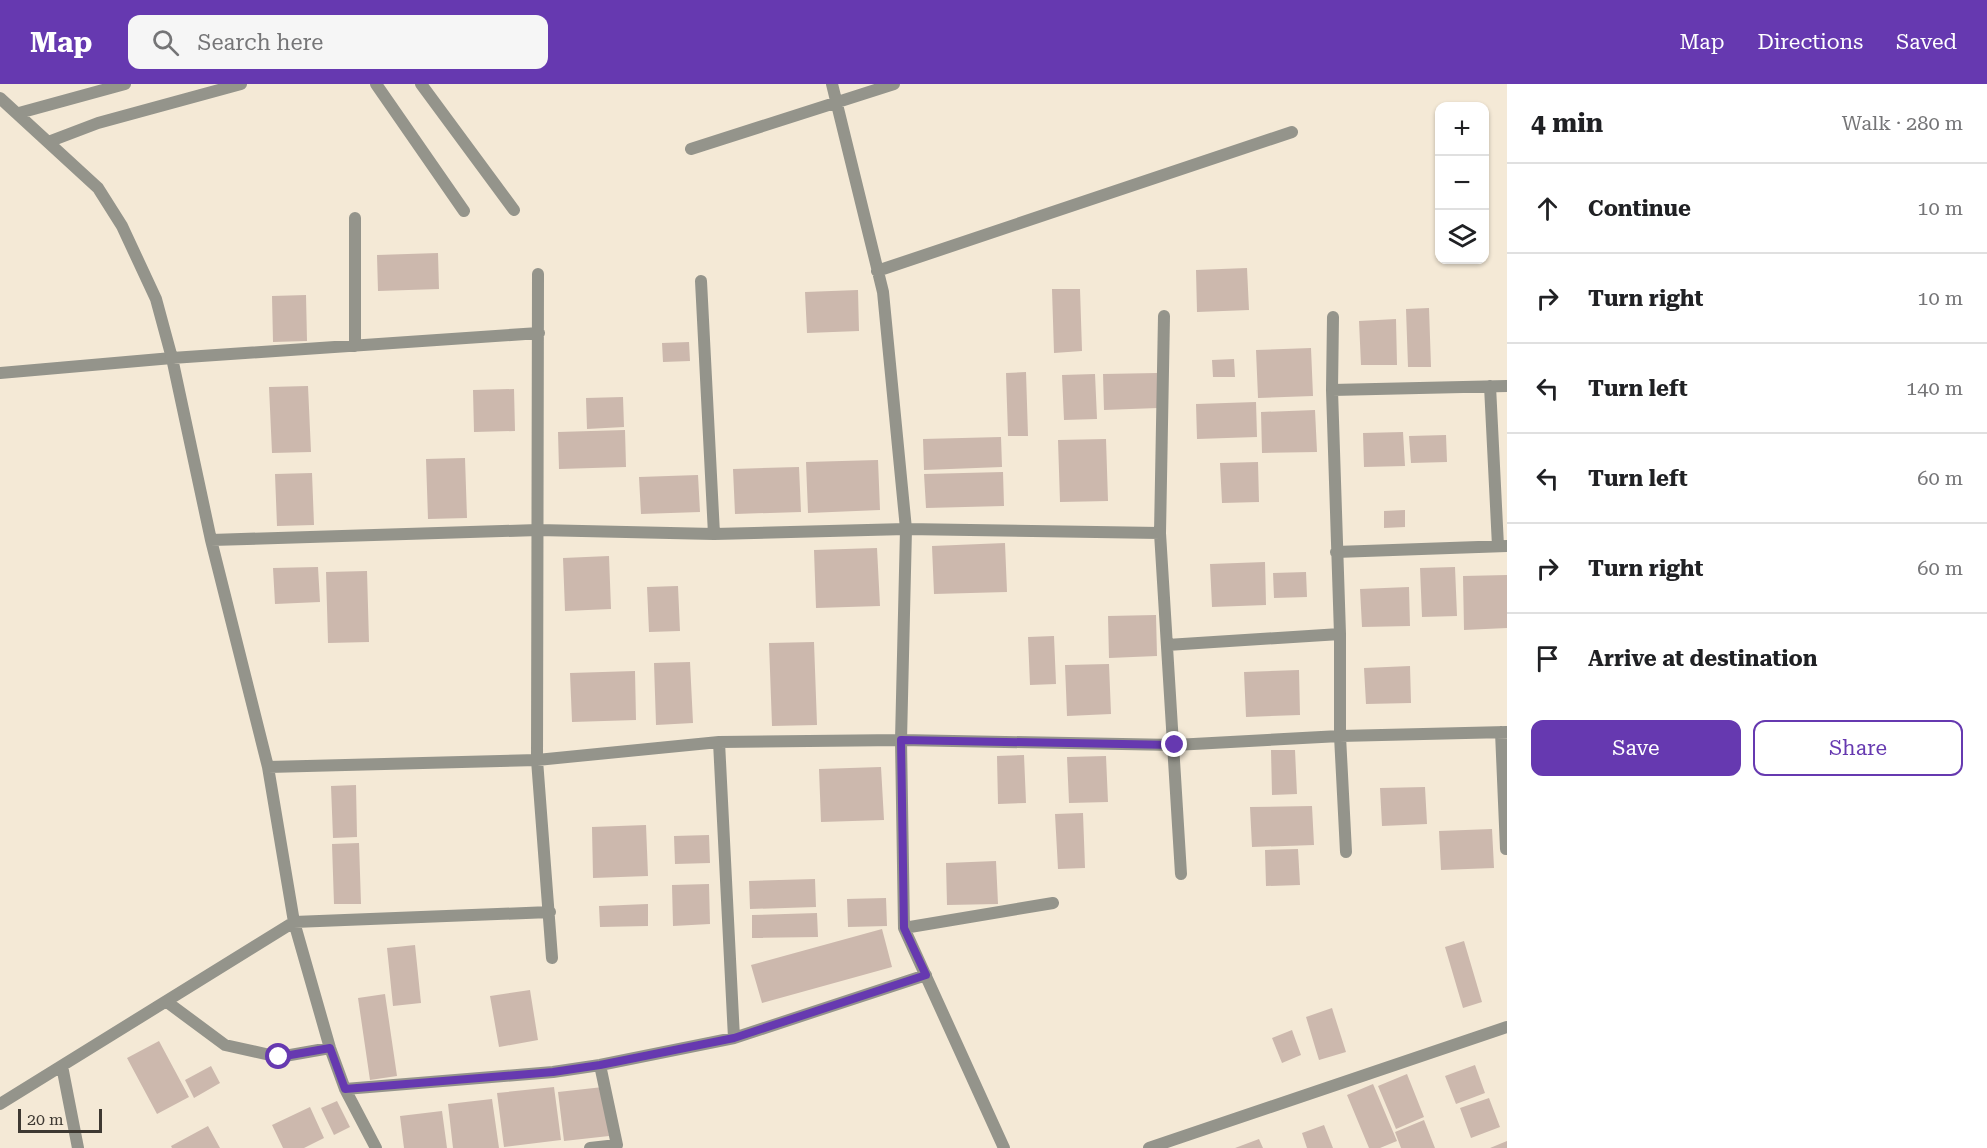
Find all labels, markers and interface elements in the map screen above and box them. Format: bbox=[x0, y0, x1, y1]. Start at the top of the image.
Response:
search box bbox=[128, 15, 548, 69]
text: Map bbox=[30, 26, 92, 59]
icon: search bbox=[149, 26, 182, 59]
text: Search here bbox=[197, 30, 323, 55]
text: Map bbox=[1680, 30, 1724, 54]
text: Directions bbox=[1757, 30, 1863, 54]
text: Saved bbox=[1896, 30, 1957, 54]
map controls bbox=[1435, 102, 1489, 264]
button: + bbox=[1435, 102, 1489, 156]
text: 4 min bbox=[1531, 108, 1603, 138]
text: Walk · 280 m bbox=[1842, 111, 1963, 135]
button: − bbox=[1435, 156, 1489, 210]
icon: ahead bbox=[1531, 192, 1564, 225]
text: Continue bbox=[1588, 196, 1691, 221]
text: 10 m bbox=[1917, 196, 1963, 220]
button: layers bbox=[1435, 210, 1489, 264]
icon: right bbox=[1531, 282, 1564, 315]
text: Turn right bbox=[1588, 286, 1703, 311]
text: 10 m bbox=[1917, 286, 1963, 310]
icon: left bbox=[1531, 372, 1564, 405]
text: Turn left bbox=[1588, 376, 1688, 401]
text: 140 m bbox=[1906, 376, 1963, 400]
icon: left bbox=[1531, 462, 1564, 495]
text: Turn left bbox=[1588, 466, 1688, 491]
text: 60 m bbox=[1917, 466, 1963, 490]
icon: right bbox=[1531, 552, 1564, 585]
text: Turn right bbox=[1588, 556, 1703, 581]
text: 60 m bbox=[1917, 556, 1963, 580]
icon: arrive bbox=[1531, 642, 1564, 675]
text: Arrive at destination bbox=[1588, 646, 1817, 671]
button: Save bbox=[1531, 720, 1741, 776]
button: Share bbox=[1753, 720, 1963, 776]
route end bbox=[1161, 731, 1187, 757]
route start bbox=[265, 1043, 291, 1069]
scale bar bbox=[18, 1106, 102, 1134]
text: 20 m bbox=[27, 1110, 64, 1129]

